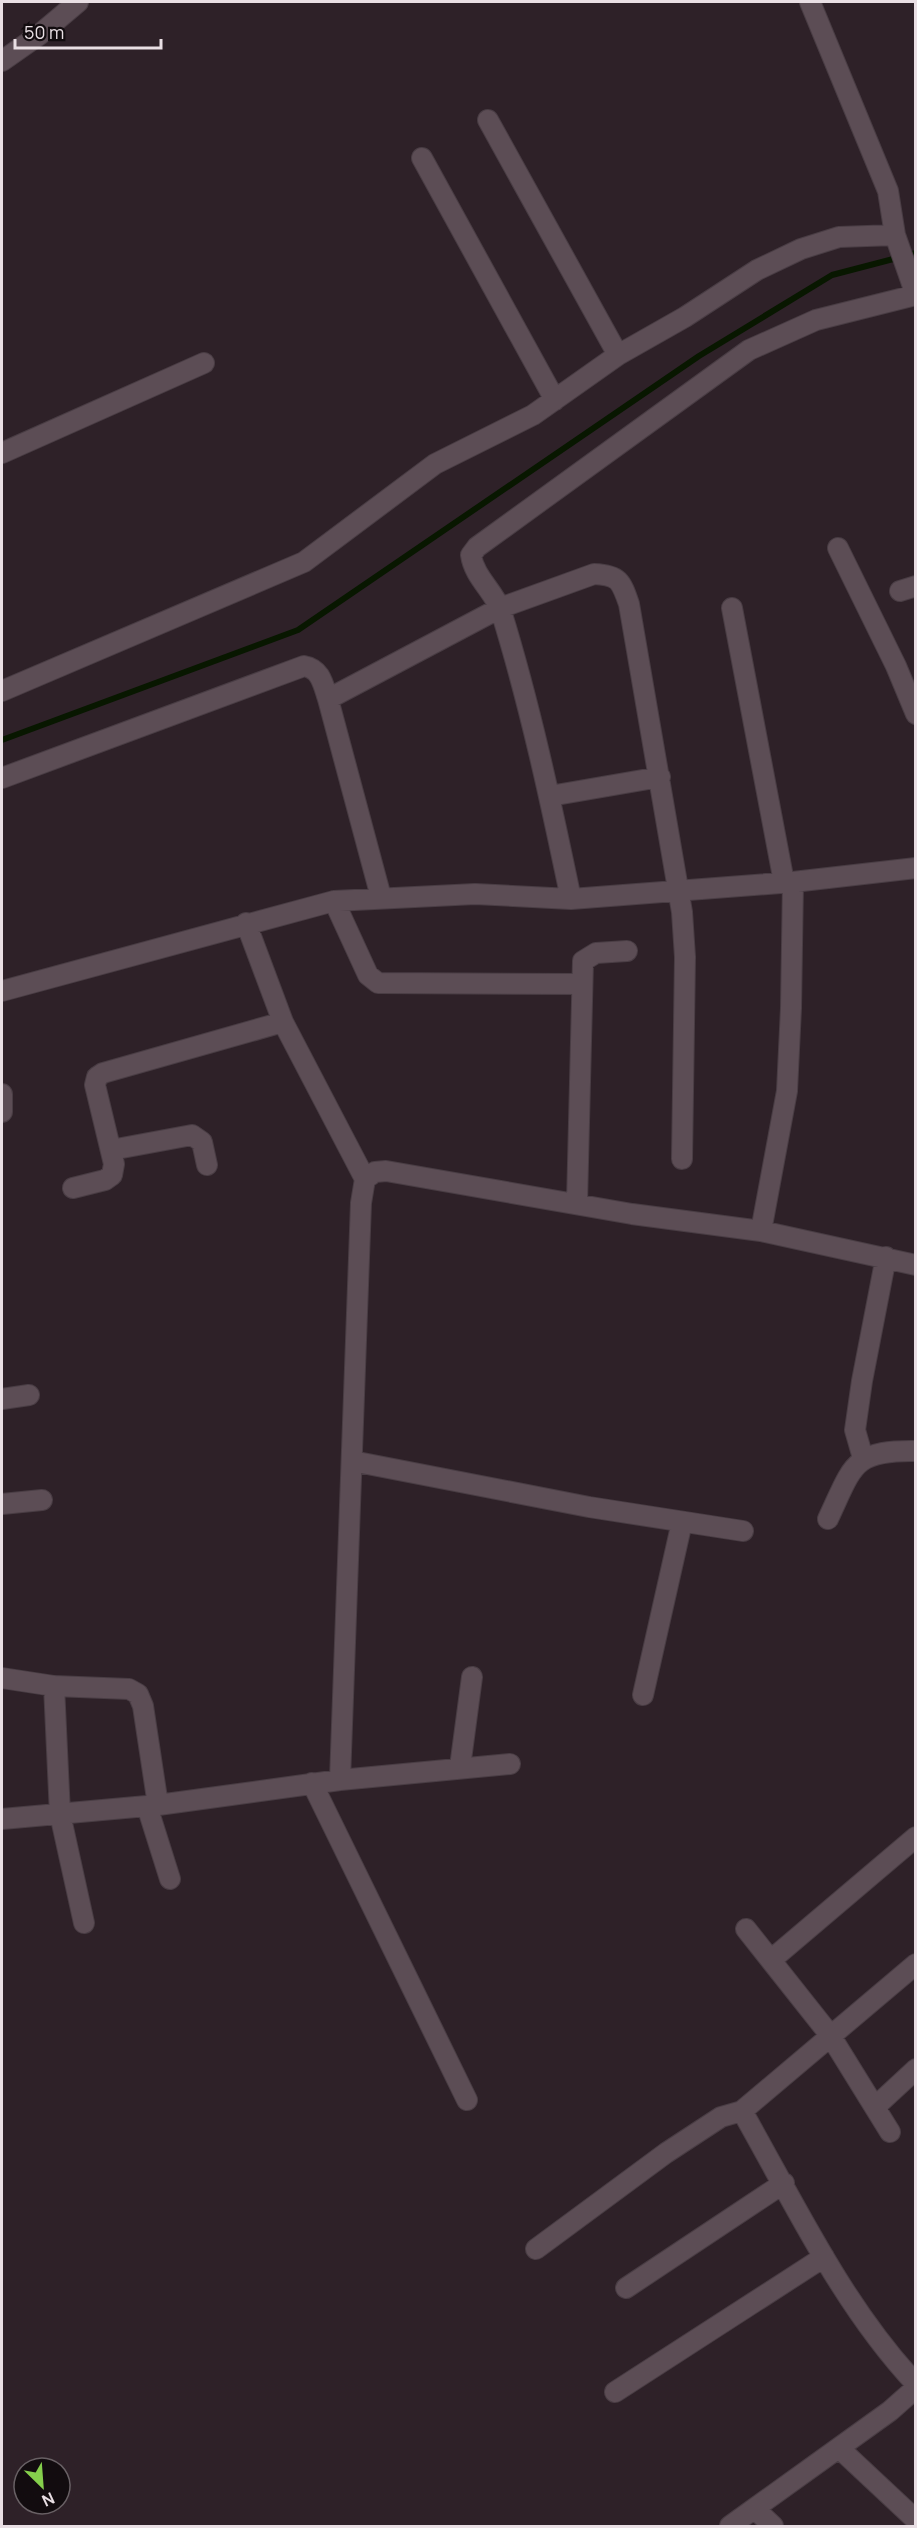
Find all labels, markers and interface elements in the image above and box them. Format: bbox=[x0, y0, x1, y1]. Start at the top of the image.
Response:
scale bar bbox=[15, 12, 160, 50]
text: 50 m bbox=[24, 20, 64, 44]
north arrow bbox=[12, 2456, 72, 2516]
text: N bbox=[38, 2487, 58, 2512]

